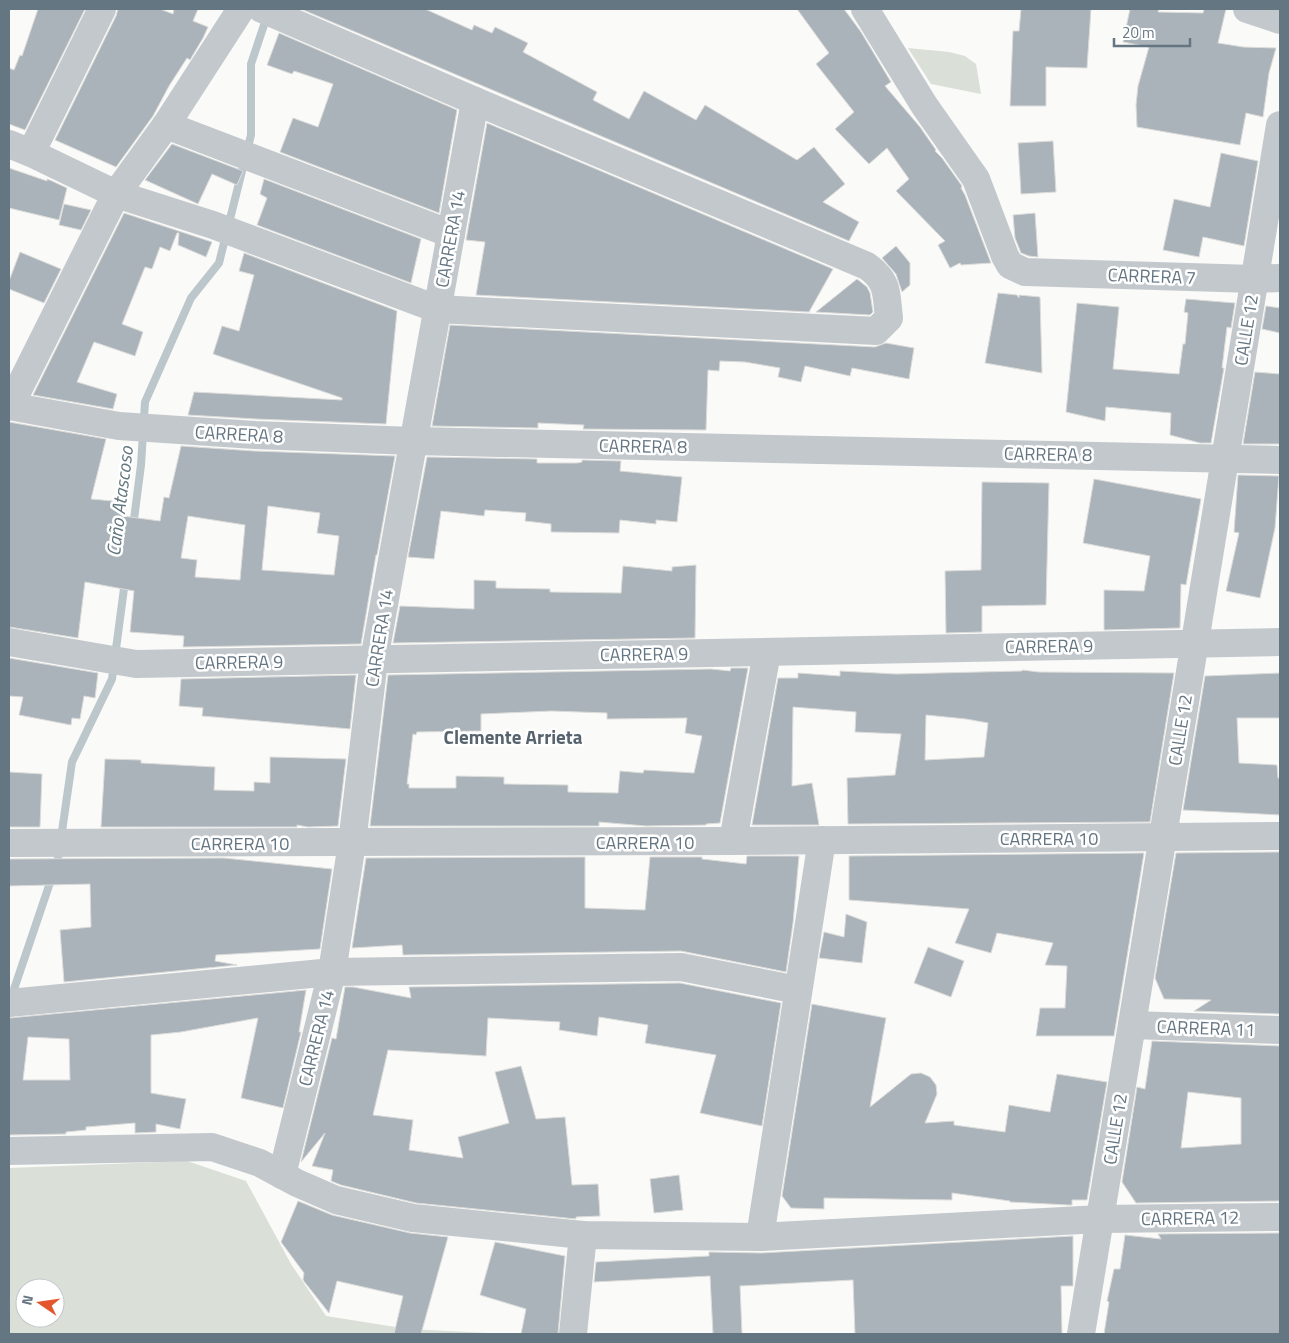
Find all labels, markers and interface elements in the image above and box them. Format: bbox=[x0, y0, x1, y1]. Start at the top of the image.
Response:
scale bar bbox=[1114, 15, 1190, 47]
text: 20 m bbox=[1122, 21, 1155, 44]
street label: CARRERA 14 bbox=[428, 188, 472, 290]
street label: CARRERA 7 bbox=[1107, 261, 1197, 291]
street label: CALLE 12 bbox=[1227, 292, 1265, 368]
street label: CARRERA 8 bbox=[194, 418, 284, 450]
street label: CARRERA 8 bbox=[599, 432, 687, 460]
street label: CARRERA 8 bbox=[1004, 440, 1092, 468]
water label: Caño Atascoso bbox=[98, 444, 140, 558]
street label: CARRERA 14 bbox=[358, 587, 400, 689]
street label: CARRERA 9 bbox=[1005, 632, 1093, 660]
street label: CARRERA 9 bbox=[600, 640, 688, 668]
street label: CARRERA 9 bbox=[195, 648, 283, 676]
street label: CALLE 12 bbox=[1161, 692, 1199, 768]
district label: Clemente Arrieta bbox=[444, 722, 583, 751]
street label: CARRERA 10 bbox=[1000, 825, 1098, 852]
street label: CARRERA 10 bbox=[596, 829, 694, 856]
street label: CARRERA 10 bbox=[191, 830, 289, 857]
street label: CARRERA 14 bbox=[291, 987, 341, 1089]
street label: CARRERA 11 bbox=[1156, 1013, 1256, 1043]
street label: CALLE 12 bbox=[1096, 1091, 1134, 1167]
street label: CARRERA 12 bbox=[1141, 1204, 1239, 1232]
north arrow bbox=[15, 1278, 65, 1328]
text: N bbox=[16, 1293, 38, 1307]

